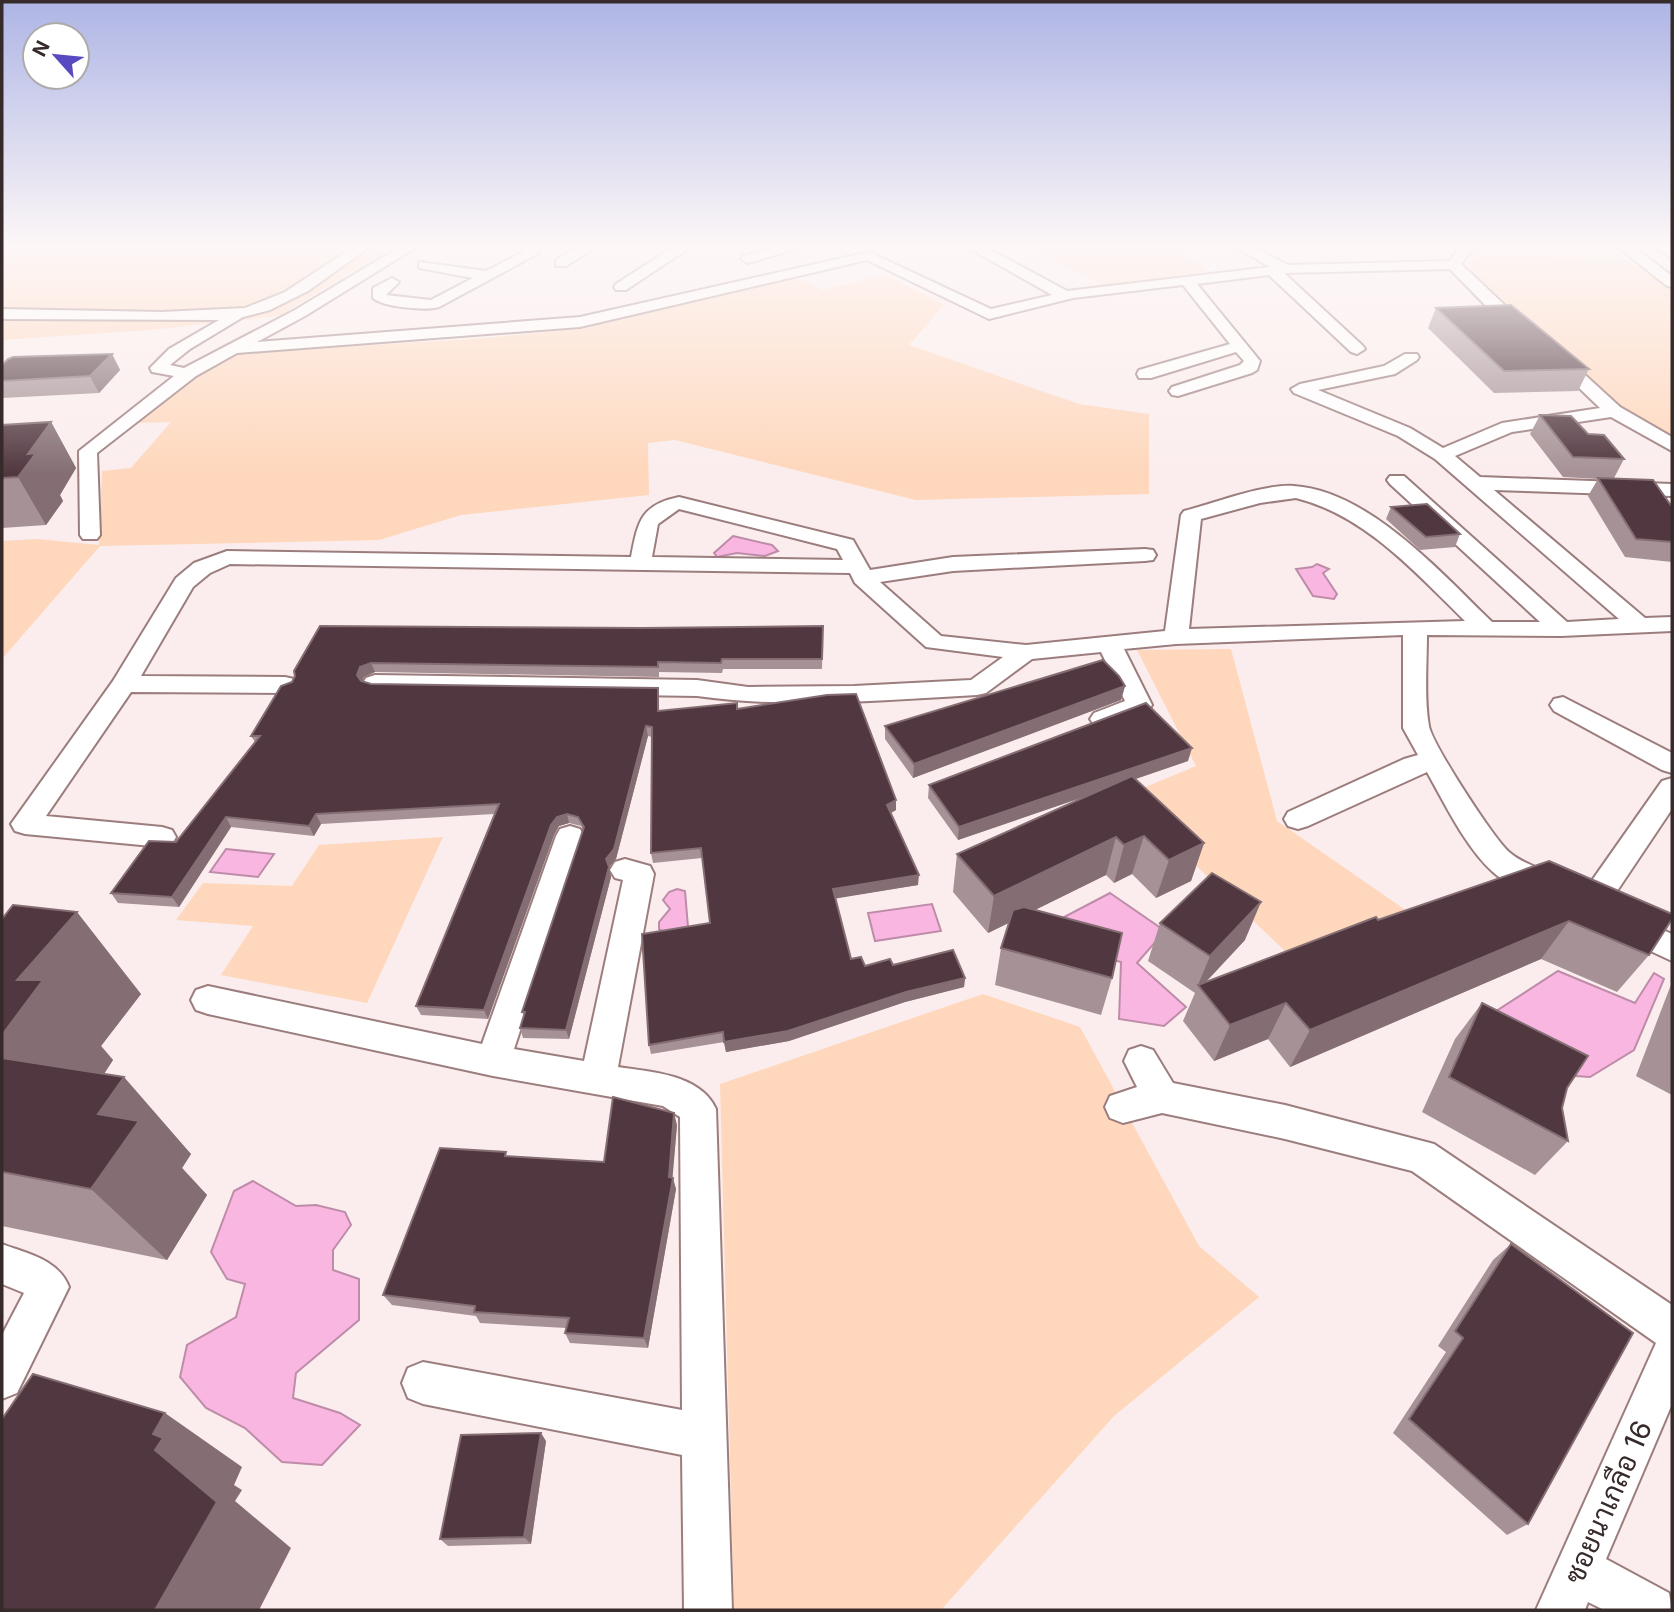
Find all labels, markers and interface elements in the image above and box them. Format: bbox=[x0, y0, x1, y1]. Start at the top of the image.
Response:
north arrow bbox=[21, 21, 91, 91]
text: N bbox=[28, 37, 55, 60]
street label: ซอยนาเกลือ 16 bbox=[1556, 1415, 1659, 1589]

